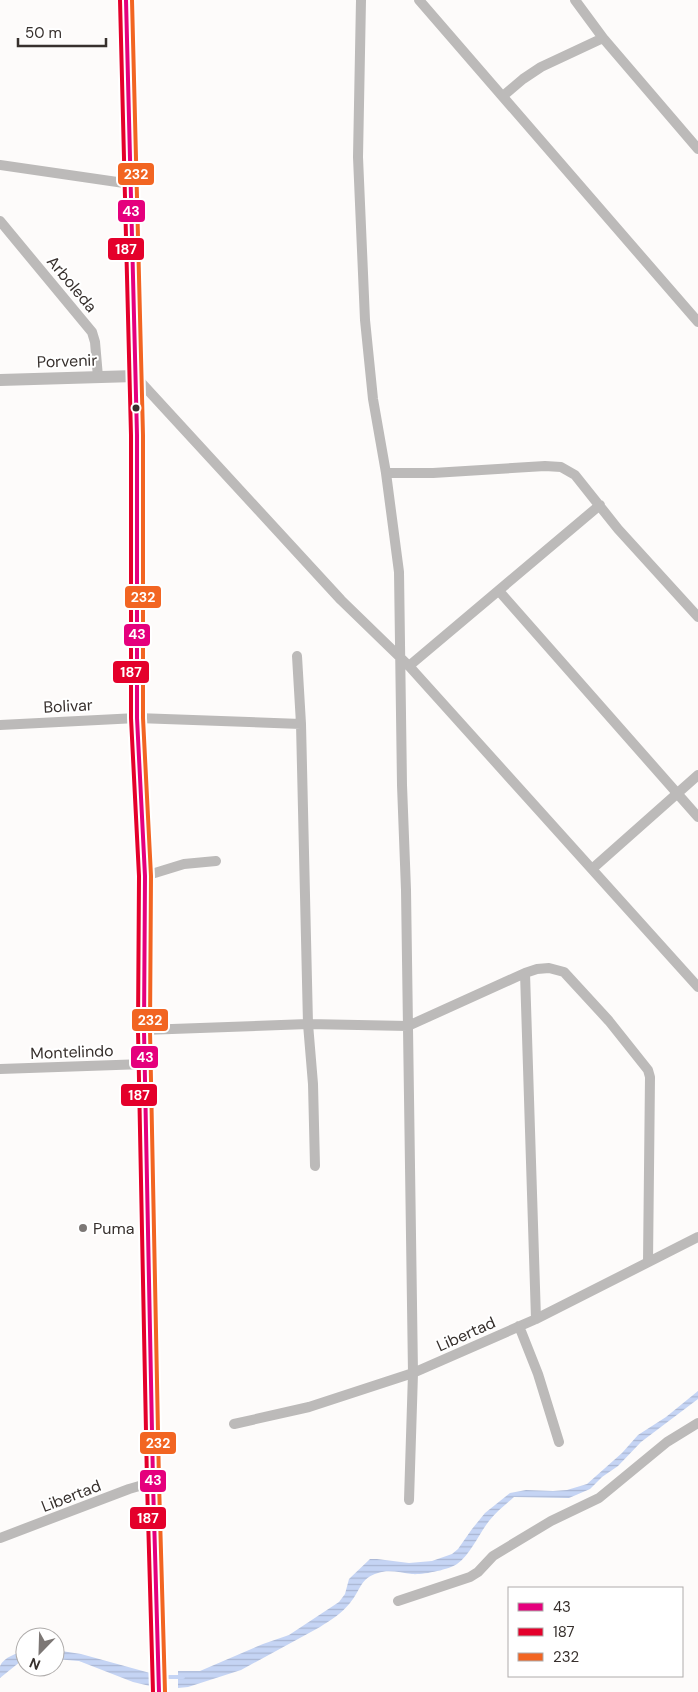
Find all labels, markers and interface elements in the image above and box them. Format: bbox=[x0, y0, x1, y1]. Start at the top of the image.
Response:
scale bar bbox=[18, 15, 105, 47]
text: 50 m bbox=[25, 23, 62, 43]
line badge: 232 bbox=[117, 162, 155, 186]
text: 232 bbox=[124, 165, 148, 183]
line badge: 43 bbox=[117, 199, 146, 223]
text: 43 bbox=[122, 202, 140, 220]
line badge: 187 bbox=[107, 237, 145, 261]
text: 187 bbox=[115, 240, 137, 258]
street label: Arboleda bbox=[42, 251, 102, 317]
street label: Porvenir bbox=[37, 349, 98, 373]
unlabelled marker bbox=[131, 403, 141, 413]
line badge: 232 bbox=[124, 585, 162, 609]
text: 232 bbox=[131, 588, 155, 606]
line badge: 43 bbox=[123, 623, 151, 647]
text: 43 bbox=[128, 625, 146, 643]
line badge: 187 bbox=[112, 660, 150, 684]
text: 187 bbox=[120, 663, 142, 681]
street label: Bolivar bbox=[43, 694, 93, 718]
line badge: 232 bbox=[131, 1008, 169, 1032]
text: 232 bbox=[138, 1011, 162, 1029]
street label: Montelindo bbox=[30, 1040, 114, 1064]
line badge: 43 bbox=[130, 1045, 159, 1069]
text: 43 bbox=[136, 1048, 154, 1066]
line badge: 187 bbox=[120, 1083, 158, 1107]
text: 187 bbox=[128, 1086, 150, 1104]
place label: Puma bbox=[93, 1218, 134, 1239]
marker: Puma bbox=[77, 1222, 89, 1234]
street label: Libertad bbox=[433, 1312, 499, 1356]
line badge: 232 bbox=[139, 1431, 177, 1455]
text: 232 bbox=[146, 1434, 170, 1452]
line badge: 43 bbox=[139, 1469, 167, 1493]
text: 43 bbox=[144, 1471, 162, 1489]
street label: Libertad bbox=[38, 1475, 104, 1517]
line badge: 187 bbox=[129, 1506, 167, 1530]
text: 187 bbox=[137, 1509, 159, 1527]
legend bbox=[508, 1587, 683, 1677]
text: 43 bbox=[553, 1597, 571, 1617]
text: 187 bbox=[553, 1622, 574, 1642]
north arrow bbox=[15, 1627, 65, 1677]
text: 232 bbox=[553, 1647, 579, 1667]
text: N bbox=[27, 1654, 43, 1674]

